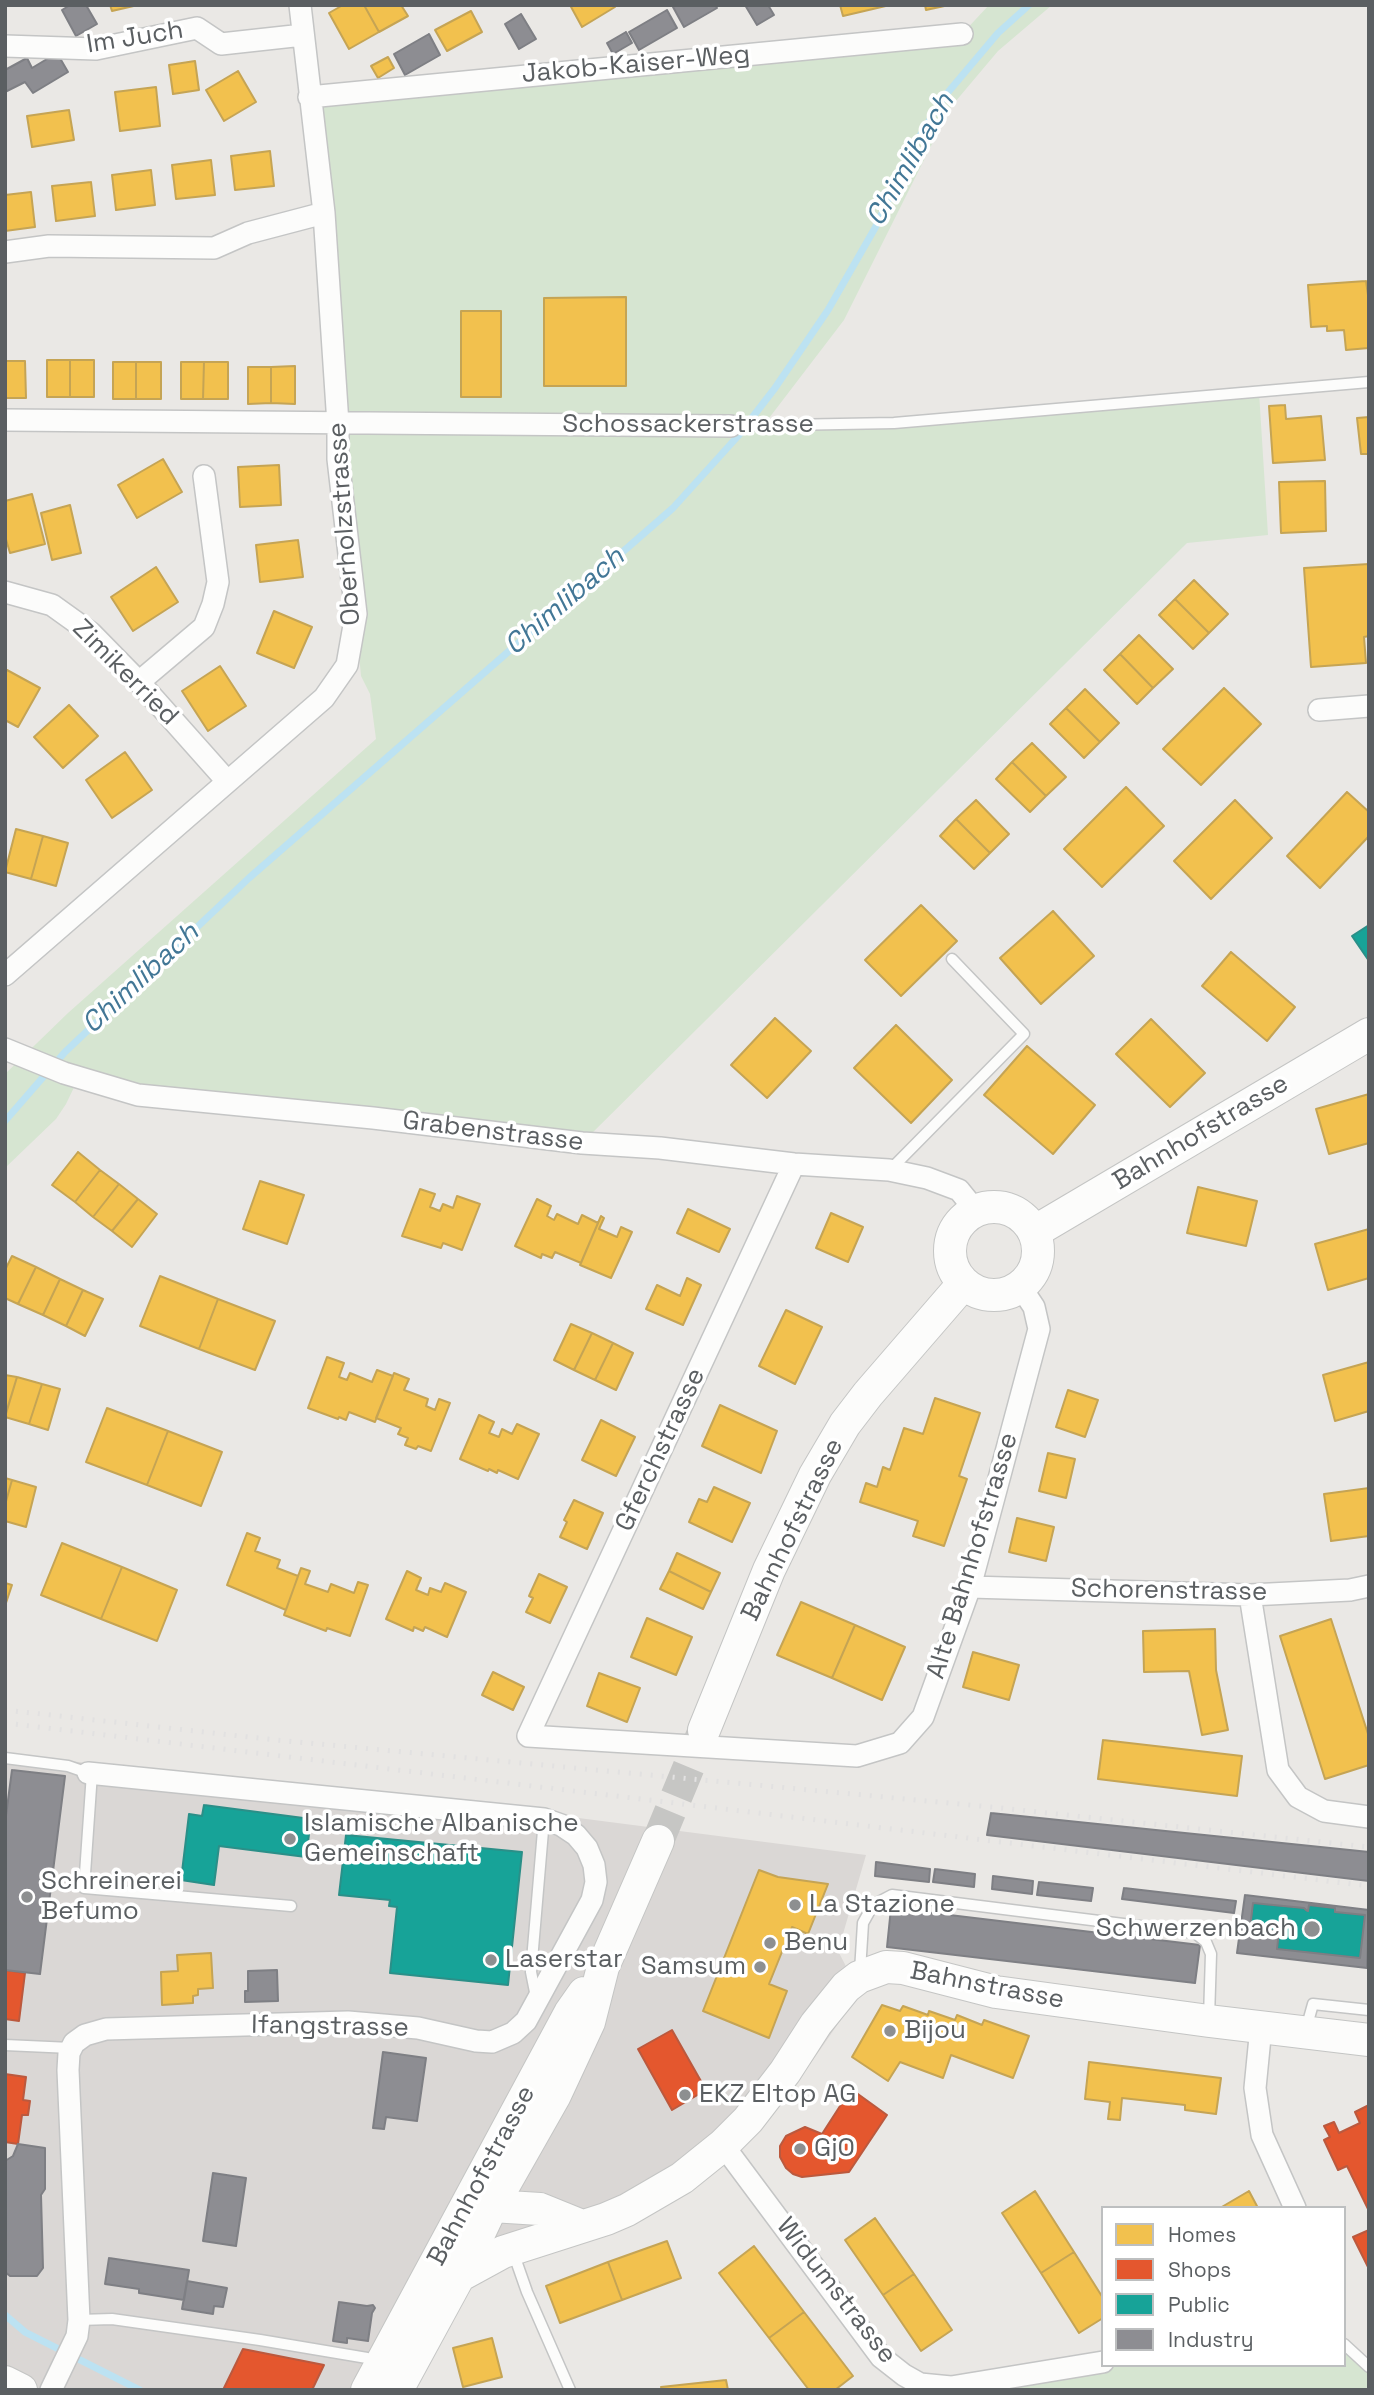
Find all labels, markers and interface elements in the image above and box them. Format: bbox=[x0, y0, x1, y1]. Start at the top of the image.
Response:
street label: Im Juch bbox=[84, 15, 186, 61]
street label: Jakob-Kaiser-Weg bbox=[521, 39, 751, 91]
water label: Chimlibach bbox=[860, 88, 962, 232]
street label: Schossackerstrasse bbox=[562, 409, 814, 441]
street label: Oberholzstrasse bbox=[322, 421, 368, 627]
water label: Chimlibach bbox=[498, 541, 632, 663]
street label: Zimikerried bbox=[66, 614, 184, 732]
water label: Chimlibach bbox=[76, 916, 206, 1042]
street label: Bahnhofstrasse bbox=[1108, 1068, 1294, 1198]
street label: Grabenstrasse bbox=[401, 1105, 585, 1159]
street label: Gferchstrasse bbox=[610, 1363, 712, 1537]
street label: Alte Bahnhofstrasse bbox=[921, 1429, 1025, 1683]
street label: Bahnhofstrasse bbox=[735, 1434, 851, 1626]
street label: Schorenstrasse bbox=[1070, 1574, 1268, 1608]
place label: Islamische Albanische Gemeinschaft bbox=[304, 1808, 579, 1870]
marker: Islamische Albanische Gemeinschaft bbox=[282, 1831, 298, 1847]
place label: Schreinerei Befumo bbox=[41, 1866, 182, 1927]
marker: Schreinerei Befumo bbox=[19, 1889, 35, 1905]
place label: La Stazione bbox=[809, 1889, 955, 1921]
marker: La Stazione bbox=[787, 1897, 803, 1913]
place label: Schwerzenbach bbox=[1096, 1913, 1296, 1945]
marker: Schwerzenbach bbox=[1302, 1919, 1322, 1939]
place label: Benu bbox=[784, 1927, 848, 1959]
marker: Benu bbox=[762, 1935, 778, 1951]
place label: Laserstar bbox=[505, 1944, 623, 1976]
place label: Samsum bbox=[641, 1951, 746, 1983]
marker: Laserstar bbox=[483, 1952, 499, 1968]
street label: Bahnstrasse bbox=[907, 1956, 1067, 2016]
marker: Samsum bbox=[752, 1959, 768, 1975]
street label: Ifangstrasse bbox=[251, 2010, 409, 2044]
place label: Bijou bbox=[904, 2015, 966, 2047]
marker: Bijou bbox=[882, 2023, 898, 2039]
place label: EKZ Eltop AG bbox=[699, 2079, 856, 2111]
street label: Bahnhofstrasse bbox=[421, 2081, 543, 2271]
marker: EKZ Eltop AG bbox=[677, 2087, 693, 2103]
place label: GjO bbox=[814, 2133, 855, 2165]
marker: GjO bbox=[792, 2141, 808, 2157]
legend bbox=[1101, 2206, 1346, 2367]
street label: Widumstrasse bbox=[769, 2212, 903, 2370]
text: Homes bbox=[1168, 2221, 1236, 2248]
text: Shops bbox=[1168, 2256, 1231, 2283]
text: Public bbox=[1168, 2291, 1230, 2318]
text: Industry bbox=[1168, 2326, 1254, 2353]

